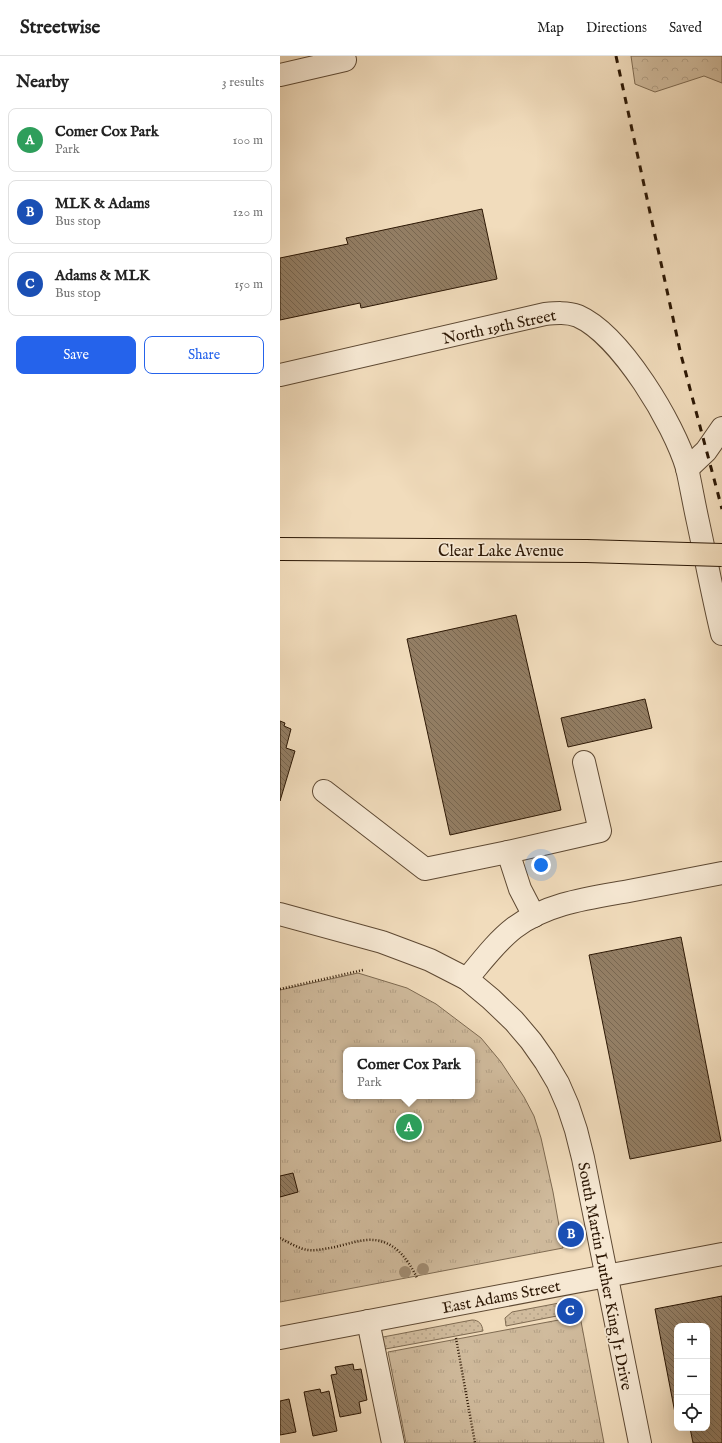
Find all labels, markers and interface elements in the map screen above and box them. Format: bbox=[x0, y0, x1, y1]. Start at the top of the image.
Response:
text: Streetwise bbox=[20, 16, 100, 40]
text: Map bbox=[537, 19, 564, 37]
text: Directions bbox=[586, 19, 647, 37]
text: Saved bbox=[669, 19, 702, 37]
text: Nearby bbox=[16, 72, 69, 93]
text: 3 results bbox=[222, 74, 264, 91]
text: Comer Cox Park bbox=[55, 122, 159, 141]
text: A bbox=[26, 132, 34, 149]
text: 100 m bbox=[233, 132, 263, 149]
text: Park bbox=[55, 141, 80, 158]
text: MLK & Adams bbox=[55, 194, 150, 213]
text: B bbox=[26, 204, 34, 221]
text: 120 m bbox=[233, 204, 263, 221]
text: Bus stop bbox=[55, 213, 101, 230]
text: Adams & MLK bbox=[55, 266, 150, 285]
text: C bbox=[25, 276, 35, 293]
text: 150 m bbox=[234, 276, 263, 293]
text: Bus stop bbox=[55, 285, 101, 302]
street label: North 19th Street bbox=[441, 306, 558, 350]
button: Save bbox=[16, 336, 136, 374]
button: Share bbox=[144, 336, 264, 374]
street label: Clear Lake Avenue bbox=[438, 542, 564, 562]
your location bbox=[531, 855, 551, 875]
popup bbox=[343, 1047, 475, 1099]
text: Comer Cox Park bbox=[357, 1055, 461, 1074]
text: Park bbox=[357, 1074, 382, 1091]
pin: A bbox=[396, 1112, 422, 1142]
street label: South Martin Luther King Jr Drive bbox=[572, 1161, 636, 1392]
pin: B bbox=[558, 1219, 584, 1249]
street label: East Adams Street bbox=[441, 1277, 563, 1319]
pin: C bbox=[557, 1296, 583, 1326]
map controls bbox=[674, 1323, 710, 1431]
button: + bbox=[674, 1323, 710, 1359]
button: − bbox=[674, 1359, 710, 1395]
button: locate bbox=[674, 1395, 710, 1431]

